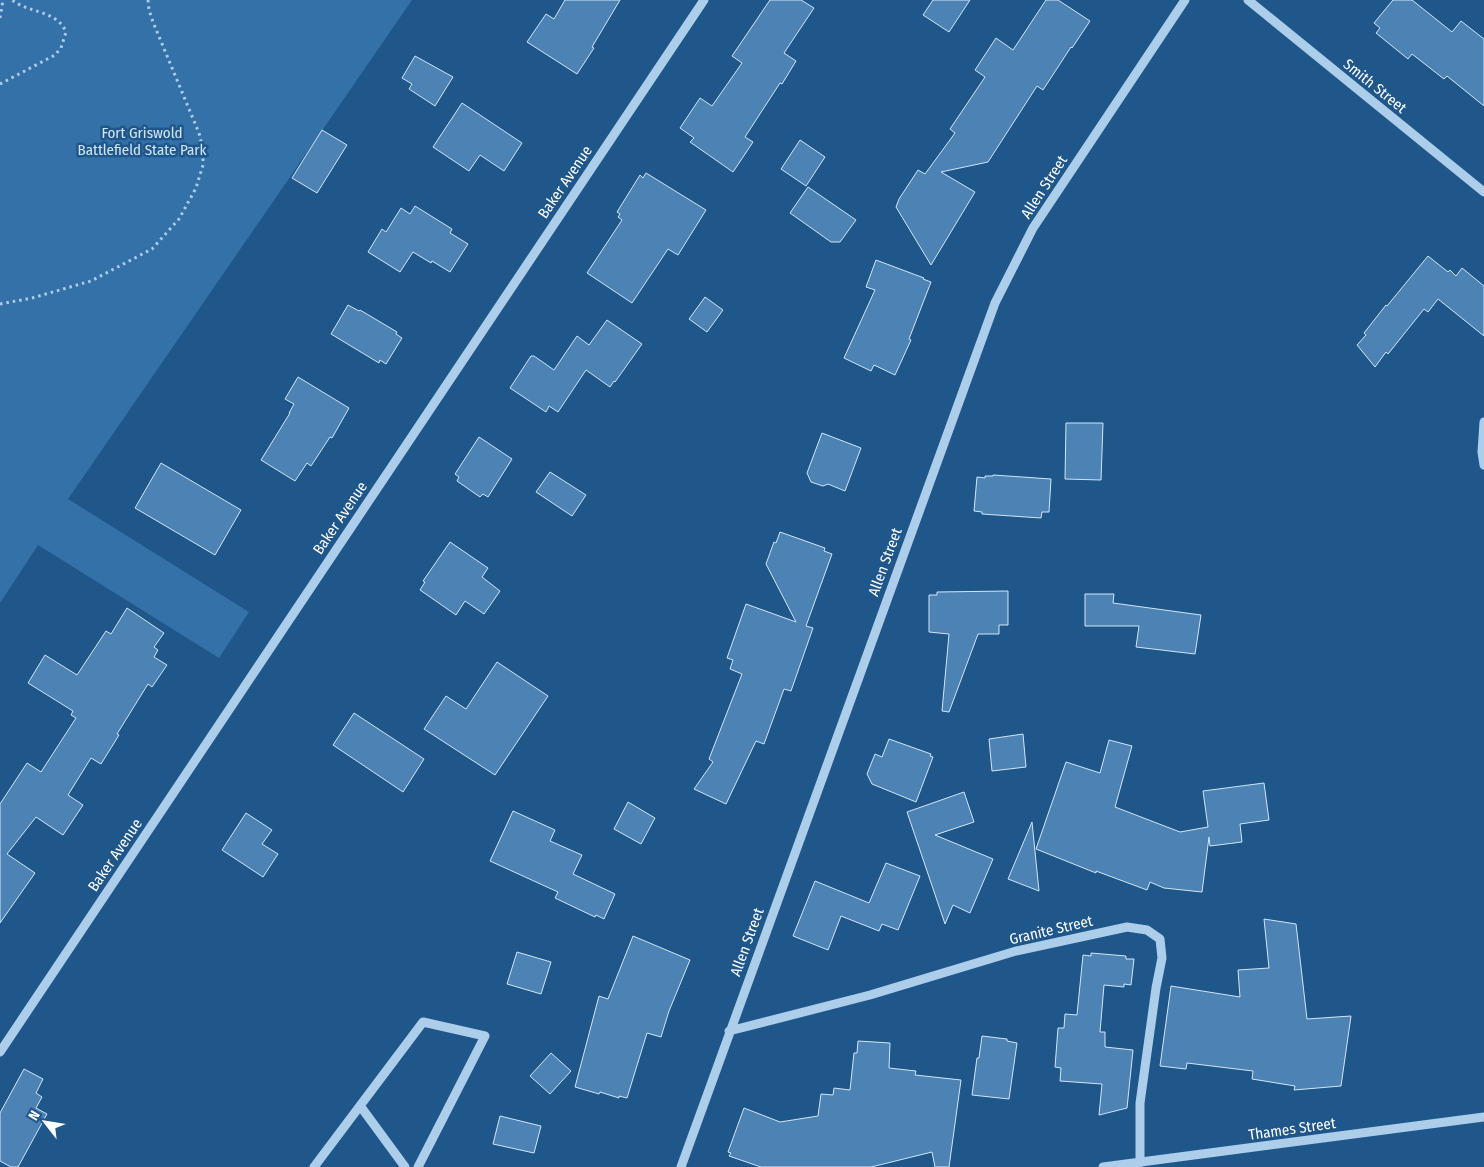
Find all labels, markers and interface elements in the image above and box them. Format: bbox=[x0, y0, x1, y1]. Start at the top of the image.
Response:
street label: Smith Street bbox=[1340, 55, 1410, 117]
park label: Fort Griswold Battlefield State Park bbox=[77, 124, 207, 159]
street label: Baker Avenue bbox=[534, 142, 596, 222]
street label: Allen Street bbox=[1017, 152, 1071, 222]
street label: Baker Avenue bbox=[309, 478, 371, 558]
street label: Allen Street bbox=[864, 525, 906, 599]
street label: Baker Avenue bbox=[84, 815, 146, 895]
street label: Allen Street bbox=[726, 905, 768, 979]
street label: Granite Street bbox=[1008, 912, 1094, 948]
north arrow bbox=[20, 1097, 70, 1147]
text: N bbox=[25, 1108, 44, 1124]
street label: Thames Street bbox=[1247, 1114, 1337, 1144]

